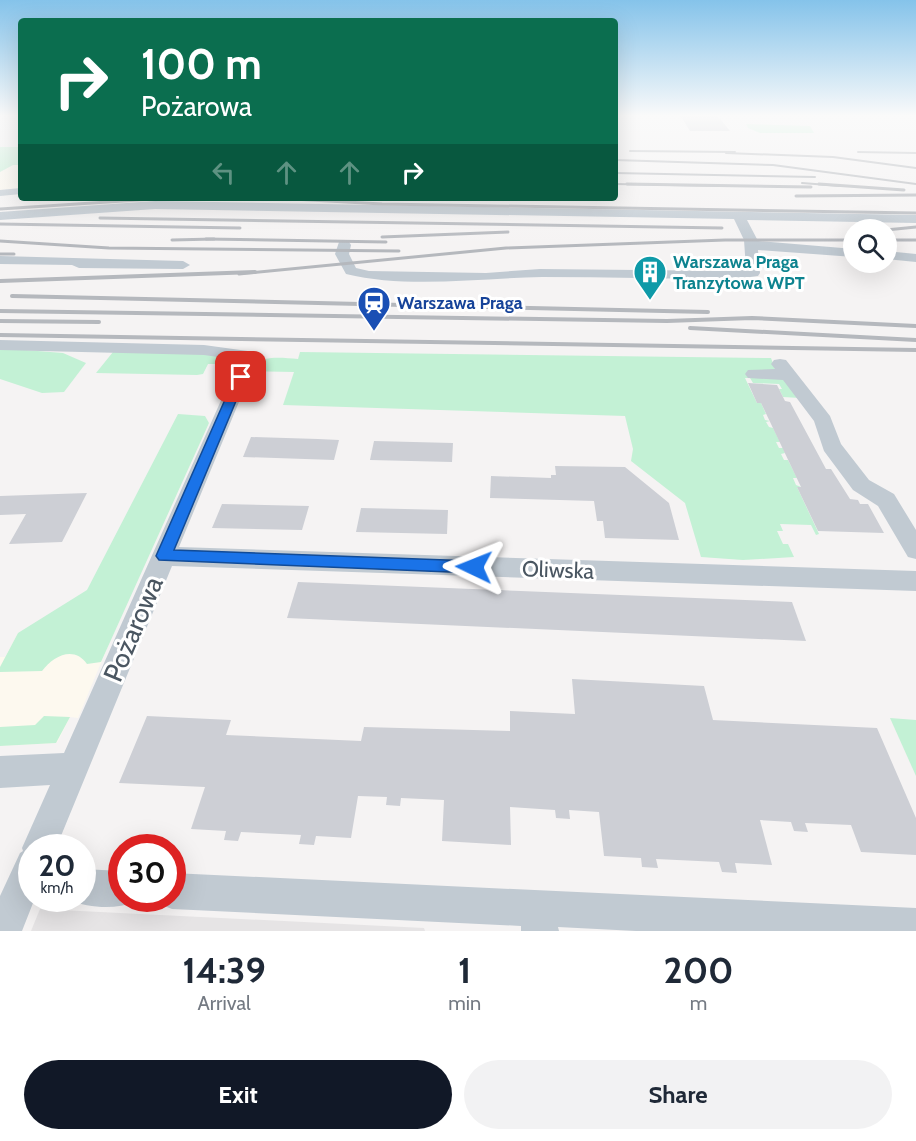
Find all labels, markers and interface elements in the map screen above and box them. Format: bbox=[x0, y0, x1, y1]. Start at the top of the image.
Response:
text: 100 m bbox=[141, 38, 262, 90]
icon: right bbox=[42, 42, 120, 120]
text: Pożarowa bbox=[141, 90, 252, 123]
icon: left bbox=[207, 156, 240, 189]
icon: ahead bbox=[270, 156, 303, 189]
icon: ahead bbox=[333, 156, 366, 189]
icon: right bbox=[396, 156, 429, 189]
map controls bbox=[843, 219, 897, 273]
button: search bbox=[843, 219, 897, 273]
place label: Warszawa Praga Tranzytowa WPT bbox=[673, 251, 805, 294]
building icon: Warszawa Praga Tranzytowa WPT bbox=[632, 254, 668, 301]
station icon: Warszawa Praga bbox=[356, 285, 392, 332]
place label: Warszawa Praga bbox=[397, 292, 523, 314]
pin bbox=[215, 351, 266, 402]
icon: arrive bbox=[224, 360, 257, 393]
position arrow bbox=[442, 535, 506, 599]
street label: Oliwska bbox=[522, 555, 595, 585]
street label: Pożarowa bbox=[96, 571, 170, 687]
speed limit sign: 30 bbox=[108, 834, 186, 912]
text: 20 bbox=[38, 847, 76, 884]
text: km/h bbox=[41, 879, 73, 897]
text: 14:39 bbox=[182, 948, 266, 992]
text: 1 bbox=[458, 948, 471, 992]
text: 200 bbox=[664, 948, 734, 992]
text: Arrival bbox=[197, 991, 251, 1015]
text: min bbox=[448, 991, 481, 1015]
text: m bbox=[690, 991, 707, 1015]
button: Exit bbox=[24, 1060, 452, 1129]
button: Share bbox=[464, 1060, 892, 1129]

